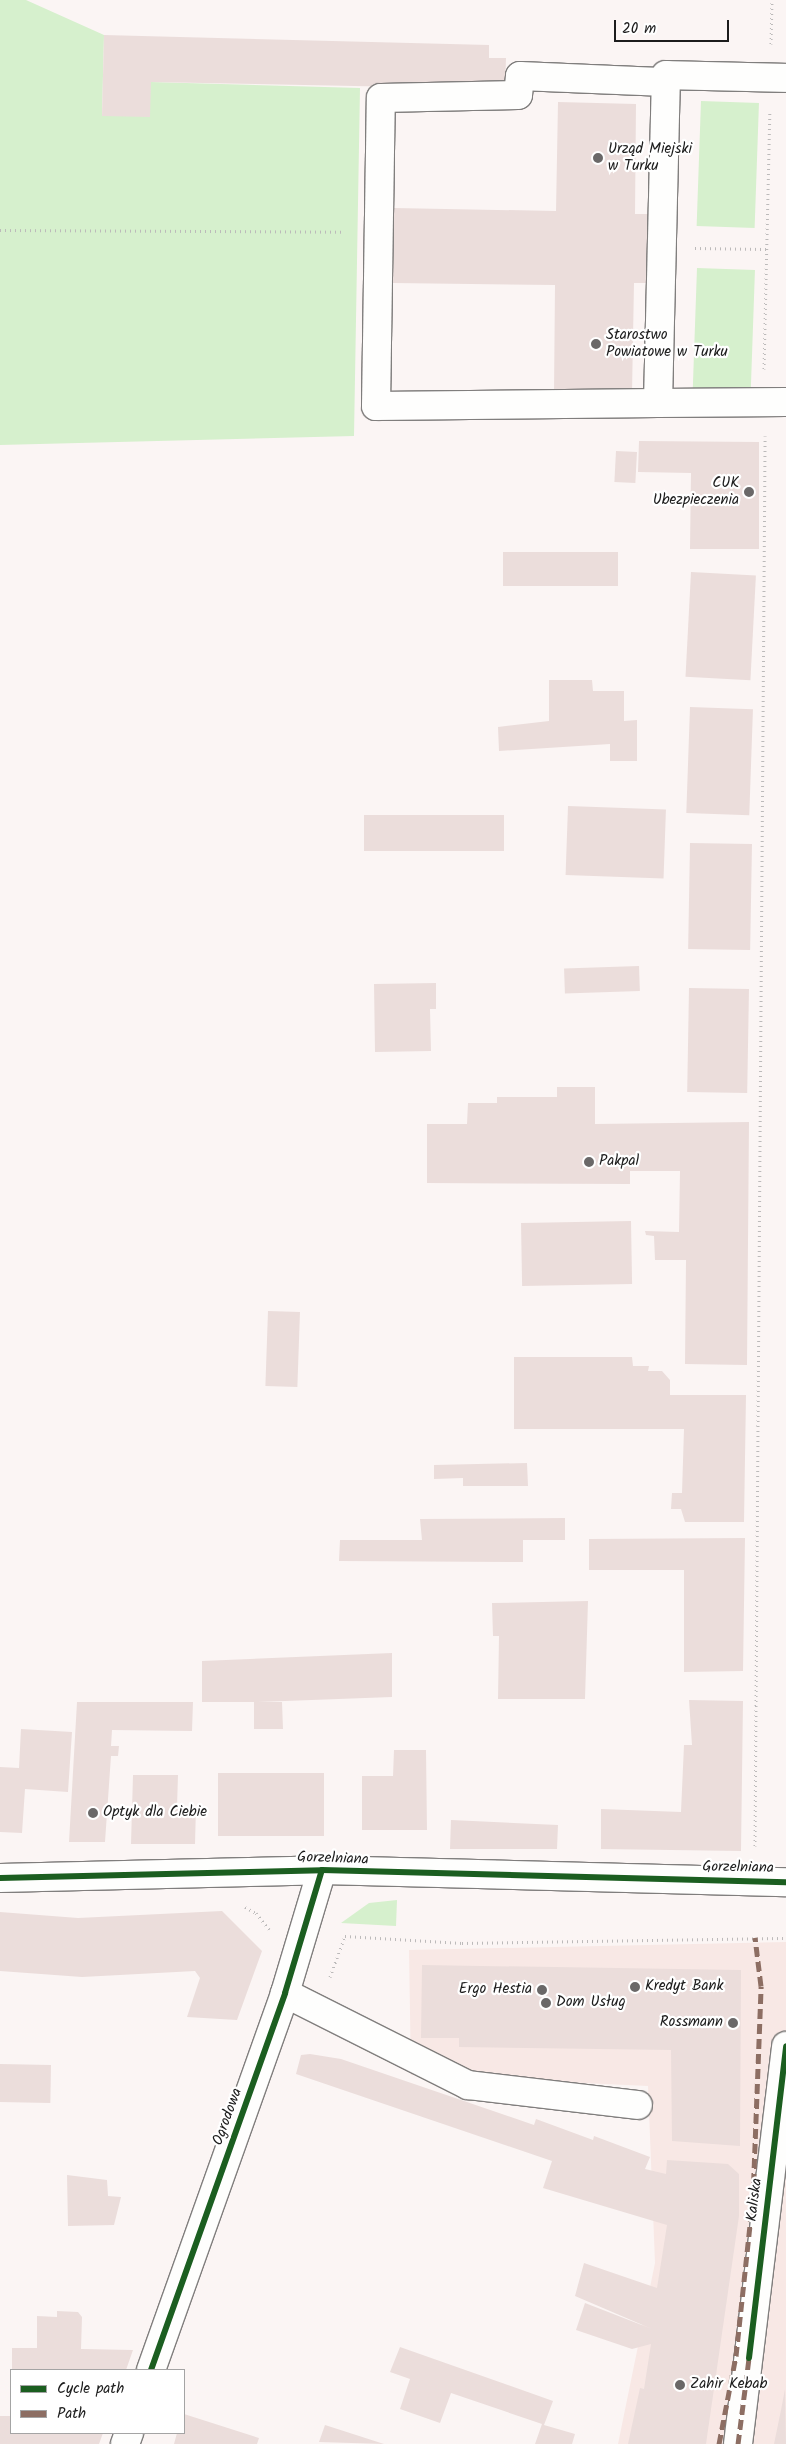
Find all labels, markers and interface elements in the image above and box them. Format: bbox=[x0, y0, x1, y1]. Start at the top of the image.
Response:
scale bar bbox=[616, 10, 731, 42]
text: 20 m bbox=[622, 17, 656, 41]
place label: Urząd Miejski w Turku bbox=[608, 140, 692, 175]
marker: Urząd Miejski w Turku bbox=[592, 152, 604, 164]
place label: Starostwo Powiatowe w Turku bbox=[606, 326, 728, 361]
marker: Starostwo Powiatowe w Turku bbox=[590, 338, 602, 350]
place label: CUK Ubezpieczenia bbox=[653, 474, 739, 509]
marker: CUK Ubezpieczenia bbox=[743, 486, 755, 498]
place label: Pakpal bbox=[599, 1153, 639, 1171]
marker: Pakpal bbox=[583, 1156, 595, 1168]
place label: Optyk dla Ciebie bbox=[103, 1804, 207, 1822]
marker: Optyk dla Ciebie bbox=[87, 1807, 99, 1819]
street label: Gorzelniana bbox=[297, 1849, 369, 1869]
street label: Gorzelniana bbox=[702, 1858, 774, 1878]
place label: Kredyt Bank bbox=[645, 1978, 724, 1996]
place label: Ergo Hestia bbox=[459, 1981, 532, 1999]
marker: Kredyt Bank bbox=[629, 1981, 641, 1993]
marker: Ergo Hestia bbox=[536, 1984, 548, 1996]
place label: Dom Usług bbox=[556, 1994, 626, 2012]
marker: Dom Usług bbox=[540, 1997, 552, 2009]
place label: Rossmann bbox=[660, 2014, 723, 2032]
marker: Rossmann bbox=[727, 2017, 739, 2029]
street label: Ogrodowa bbox=[209, 2086, 247, 2148]
street label: Kaliska bbox=[743, 2177, 767, 2223]
legend bbox=[10, 2369, 185, 2434]
place label: Zahir Kebab bbox=[690, 2376, 767, 2394]
text: Cycle path bbox=[57, 2377, 124, 2401]
marker: Zahir Kebab bbox=[674, 2379, 686, 2391]
text: Path bbox=[57, 2402, 86, 2426]

